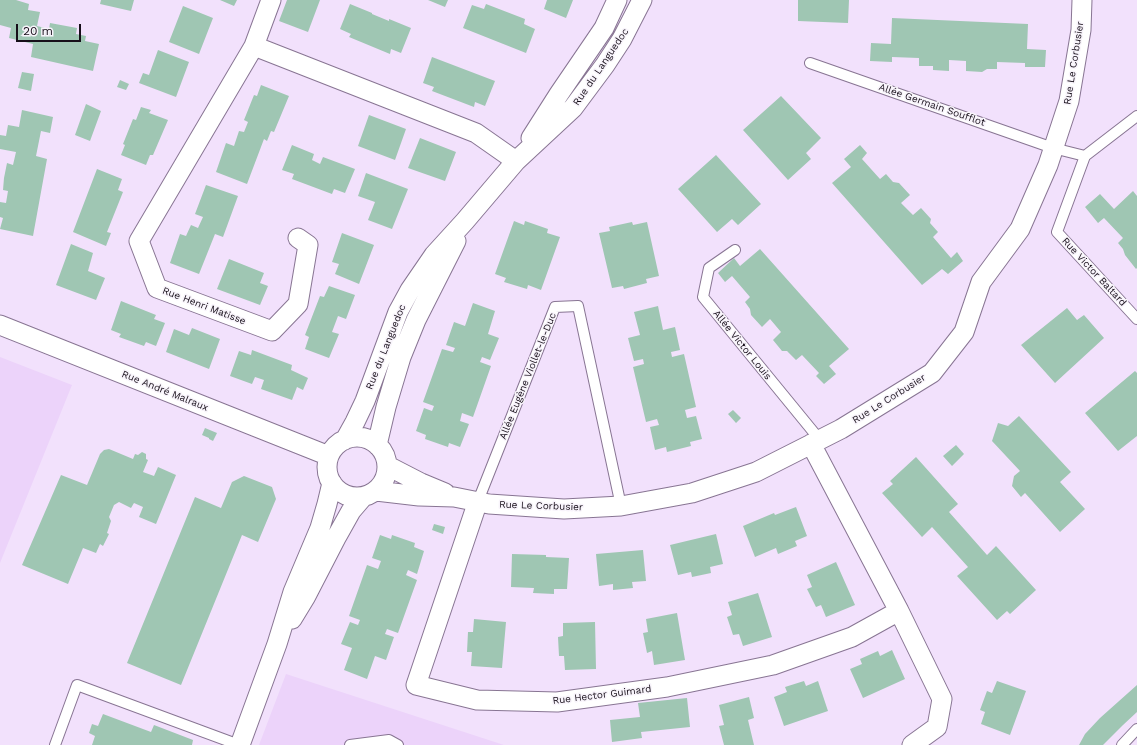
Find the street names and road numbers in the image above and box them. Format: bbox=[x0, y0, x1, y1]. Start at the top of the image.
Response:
street label: Rue Le Corbusier bbox=[1061, 21, 1087, 105]
street label: Rue du Languedoc bbox=[571, 26, 631, 108]
street label: Allée Germain Soufflot bbox=[877, 81, 987, 129]
street label: Rue Victor Baltard bbox=[1059, 235, 1129, 309]
street label: Rue Henri Matisse bbox=[161, 285, 247, 327]
street label: Rue du Languedoc bbox=[363, 303, 409, 391]
street label: Allée Victor Louis bbox=[710, 308, 774, 382]
street label: Allée Eugène Viollet-le-Duc bbox=[497, 311, 559, 441]
street label: Rue André Malraux bbox=[120, 368, 210, 414]
street label: Rue Le Corbusier bbox=[850, 372, 928, 426]
street label: Rue Le Corbusier bbox=[499, 499, 583, 513]
street label: Rue Hector Guimard bbox=[552, 683, 652, 707]

